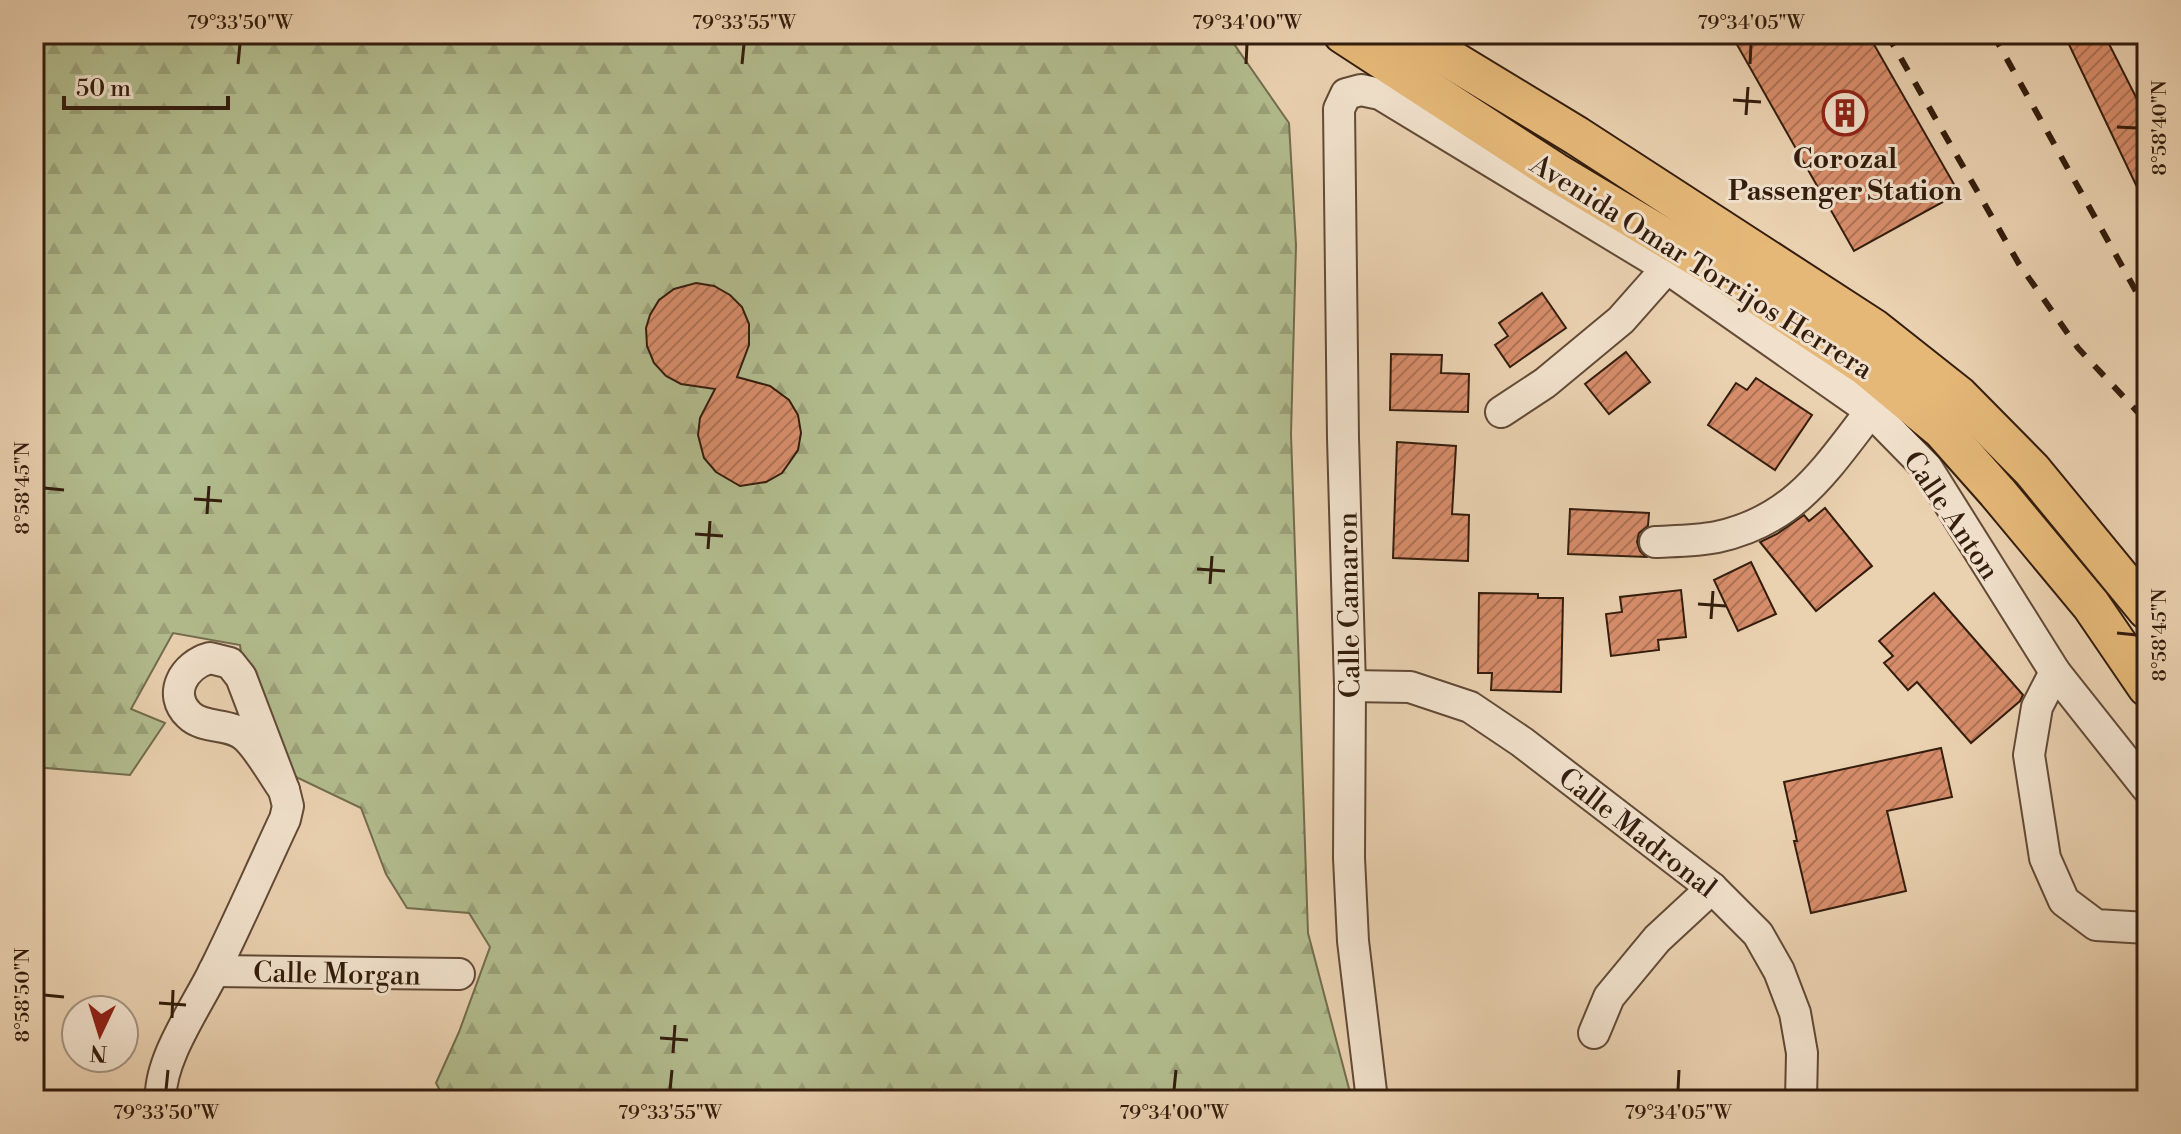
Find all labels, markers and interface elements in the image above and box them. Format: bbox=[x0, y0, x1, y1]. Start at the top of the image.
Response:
text: 79°33'50"W bbox=[187, 11, 294, 36]
text: 79°33'55"W bbox=[692, 11, 797, 36]
text: 79°34'00"W bbox=[1192, 11, 1303, 36]
text: 79°34'05"W bbox=[1697, 11, 1805, 36]
scale bar bbox=[64, 60, 228, 110]
text: 50 m bbox=[76, 74, 131, 104]
text: 8°58'40"N bbox=[2148, 80, 2173, 176]
building icon: Corozal Passenger Station bbox=[1821, 89, 1869, 137]
place label: Corozal Passenger Station bbox=[1728, 142, 1962, 209]
street label: Avenida Omar Torrijos Herrera bbox=[1523, 147, 1880, 388]
text: 8°58'45"N bbox=[11, 441, 36, 534]
street label: Calle Anton bbox=[1895, 445, 2007, 587]
street label: Calle Camaron bbox=[1330, 511, 1369, 698]
text: 8°58'45"N bbox=[2148, 588, 2173, 681]
street label: Calle Madronal bbox=[1551, 760, 1723, 906]
text: 8°58'50"N bbox=[11, 948, 36, 1042]
street label: Calle Morgan bbox=[253, 956, 421, 993]
north arrow bbox=[60, 994, 140, 1074]
text: N bbox=[88, 1038, 108, 1067]
text: 79°33'50"W bbox=[113, 1101, 220, 1126]
text: 79°33'55"W bbox=[618, 1101, 723, 1126]
text: 79°34'00"W bbox=[1119, 1101, 1230, 1126]
text: 79°34'05"W bbox=[1624, 1101, 1732, 1126]

